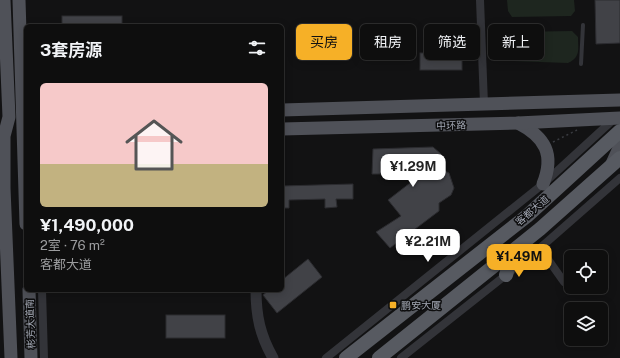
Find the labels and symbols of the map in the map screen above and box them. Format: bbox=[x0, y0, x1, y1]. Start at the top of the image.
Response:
street label: 中环路 bbox=[436, 118, 466, 132]
pin: ¥1.29M bbox=[380, 154, 446, 188]
street label: 客都大道 bbox=[513, 193, 551, 227]
pin: ¥2.21M bbox=[395, 229, 461, 263]
pin: ¥1.49M bbox=[486, 244, 552, 278]
street label: 彬芳大道南 bbox=[23, 299, 37, 349]
place label: 鹏安大厦 bbox=[401, 299, 441, 311]
marker: 鹏安大厦 bbox=[388, 300, 398, 310]

